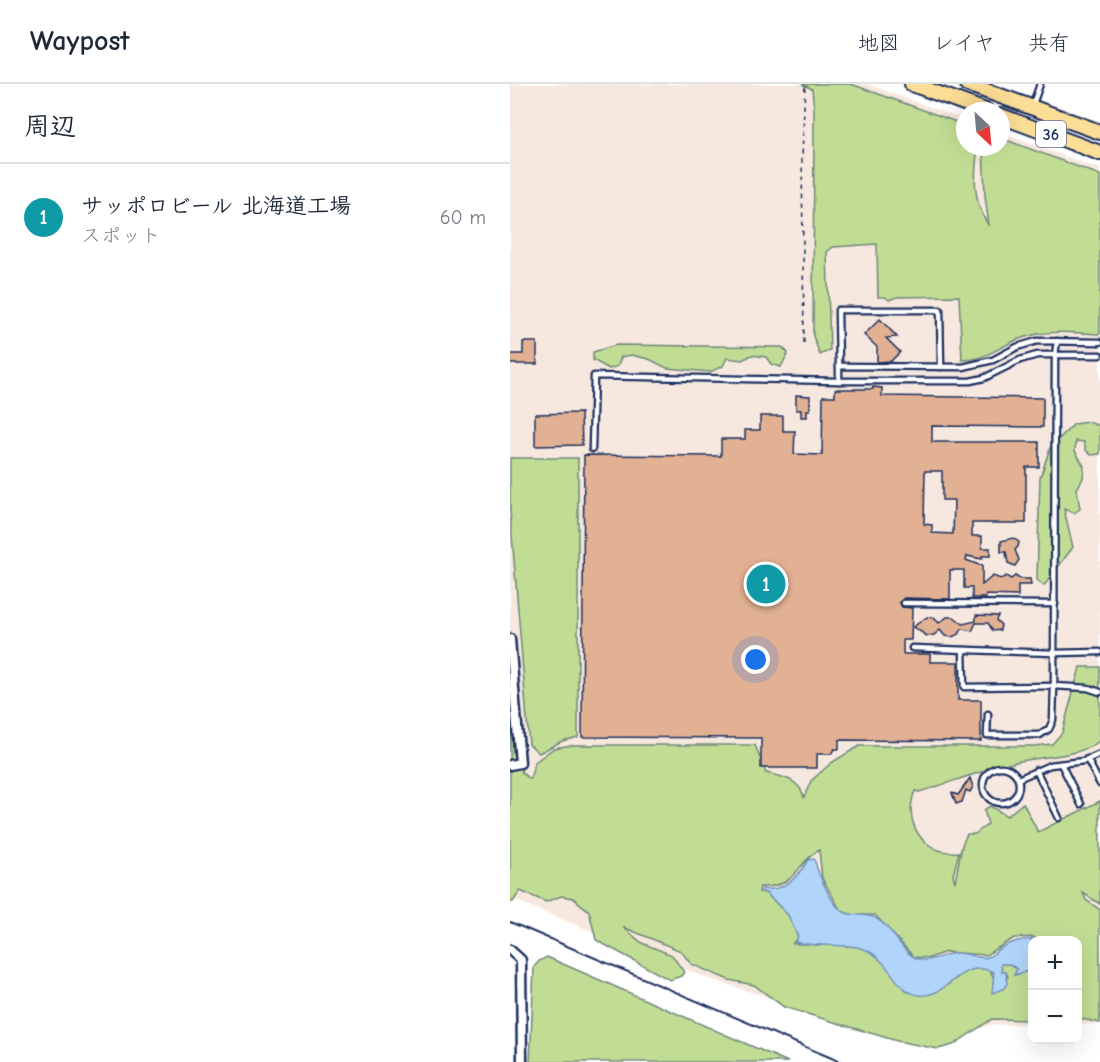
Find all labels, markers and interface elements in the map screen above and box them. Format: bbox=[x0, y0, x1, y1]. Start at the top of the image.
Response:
text: Waypost bbox=[30, 25, 130, 57]
text: 地図 bbox=[858, 31, 900, 55]
text: レイヤ bbox=[933, 31, 995, 55]
text: 共有 bbox=[1028, 31, 1070, 55]
north arrow bbox=[956, 102, 1010, 156]
text: 周辺 bbox=[24, 112, 76, 142]
road number: 36 bbox=[1036, 121, 1066, 147]
text: サッポロビール 北海道工場 bbox=[81, 193, 351, 219]
text: 1 bbox=[40, 206, 47, 229]
text: 60 m bbox=[440, 206, 486, 229]
text: スポット bbox=[81, 224, 161, 247]
pin: 1 bbox=[746, 562, 786, 606]
your location bbox=[741, 645, 770, 674]
map controls bbox=[1028, 936, 1082, 1044]
button: + bbox=[1028, 936, 1082, 990]
button: − bbox=[1028, 990, 1082, 1044]

